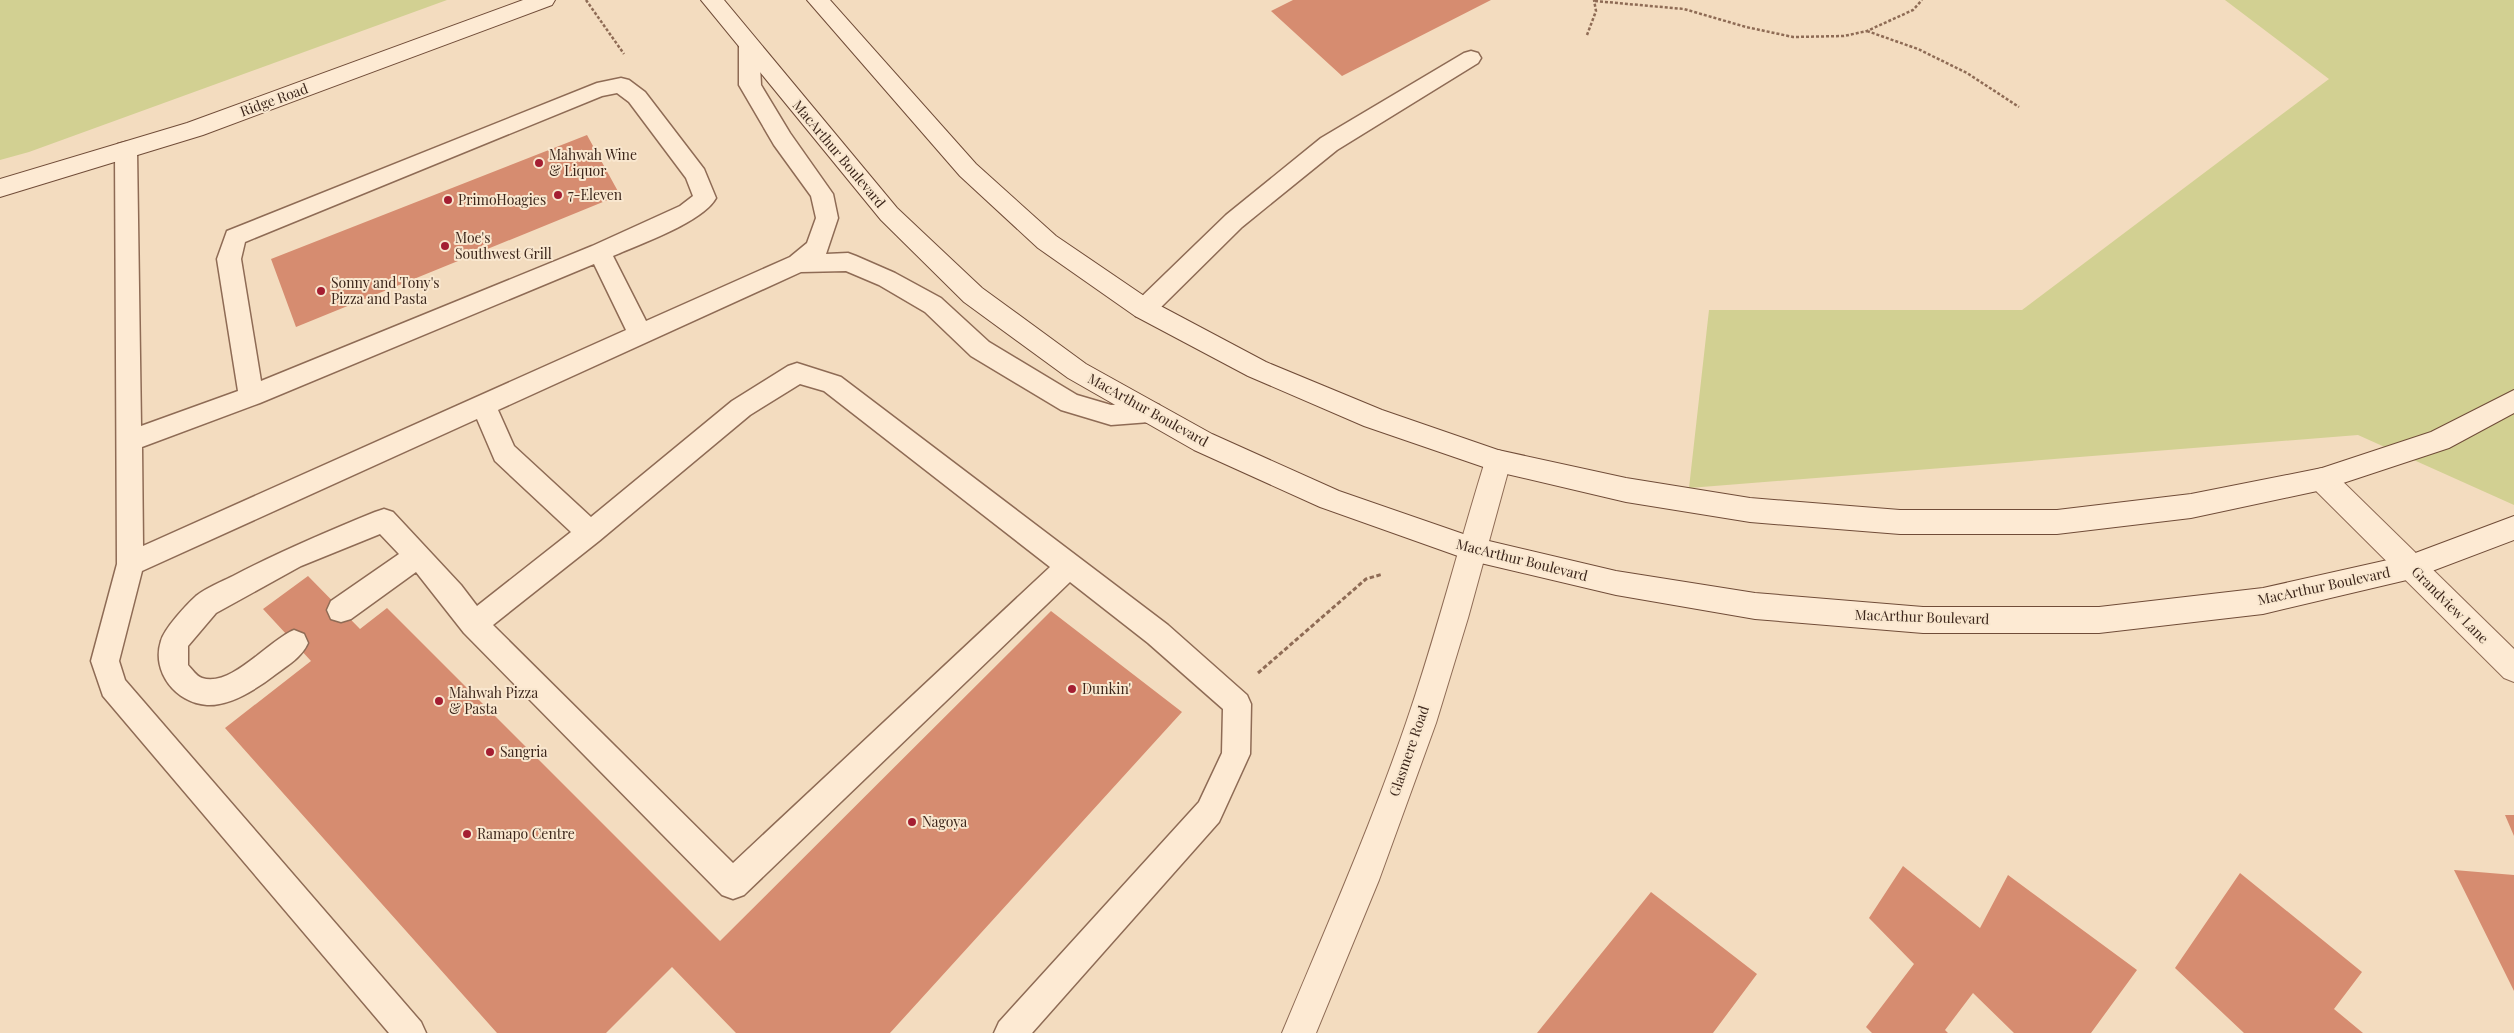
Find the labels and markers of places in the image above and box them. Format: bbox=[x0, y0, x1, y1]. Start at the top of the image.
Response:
place label: Mahwah Wine & Liquor bbox=[549, 145, 637, 180]
marker: Mahwah Wine & Liquor bbox=[533, 157, 545, 169]
place label: 7-Eleven bbox=[568, 185, 623, 204]
marker: 7-Eleven bbox=[552, 189, 564, 201]
place label: PrimoHoagies bbox=[458, 190, 546, 209]
marker: PrimoHoagies bbox=[442, 194, 454, 206]
place label: Moe's Southwest Grill bbox=[455, 228, 552, 263]
marker: Moe's Southwest Grill bbox=[439, 240, 451, 252]
place label: Sonny and Tony's Pizza and Pasta bbox=[331, 273, 440, 308]
marker: Sonny and Tony's Pizza and Pasta bbox=[315, 285, 327, 297]
place label: Dunkin' bbox=[1082, 679, 1131, 698]
place label: Mahwah Pizza & Pasta bbox=[449, 683, 538, 718]
marker: Dunkin' bbox=[1066, 683, 1078, 695]
marker: Mahwah Pizza & Pasta bbox=[433, 695, 445, 707]
place label: Sangria bbox=[500, 742, 547, 761]
marker: Sangria bbox=[484, 746, 496, 758]
place label: Nagoya bbox=[922, 812, 967, 831]
marker: Nagoya bbox=[906, 816, 918, 828]
place label: Ramapo Centre bbox=[477, 824, 575, 843]
marker: Ramapo Centre bbox=[461, 828, 473, 840]

